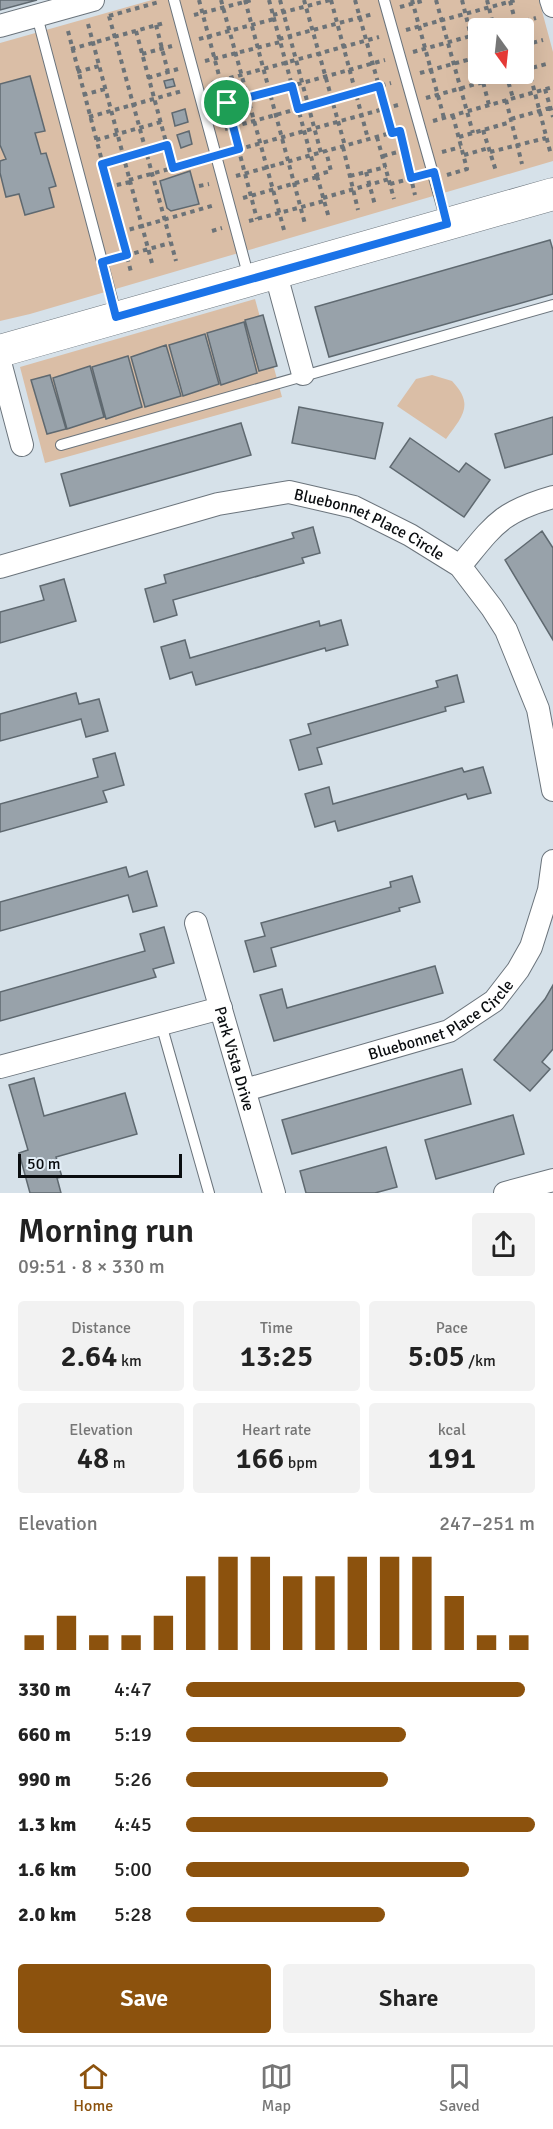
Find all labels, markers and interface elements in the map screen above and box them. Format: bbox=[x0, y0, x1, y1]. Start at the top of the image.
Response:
north arrow bbox=[468, 18, 534, 84]
map controls bbox=[468, 18, 534, 84]
pin bbox=[201, 77, 252, 128]
icon: arrive bbox=[210, 86, 243, 119]
street label: Bluebonnet Place Circle bbox=[292, 484, 448, 565]
street label: Bluebonnet Place Circle bbox=[366, 976, 518, 1065]
street label: Park Vista Drive bbox=[210, 1004, 259, 1113]
scale bar bbox=[18, 1151, 182, 1178]
text: 50 m bbox=[27, 1154, 61, 1174]
text: Morning run bbox=[18, 1211, 194, 1252]
button: share bbox=[472, 1213, 535, 1276]
text: 09:51 · 8 × 330 m bbox=[18, 1254, 165, 1279]
text: Distance bbox=[71, 1318, 131, 1338]
text: Time bbox=[260, 1318, 293, 1338]
text: Pace bbox=[436, 1318, 468, 1338]
text: 2.64 bbox=[61, 1338, 117, 1375]
text: 13:25 bbox=[240, 1338, 313, 1375]
text: 5:05 bbox=[408, 1338, 465, 1375]
text: km bbox=[117, 1351, 142, 1371]
text: /km bbox=[465, 1351, 496, 1371]
text: Elevation bbox=[69, 1420, 133, 1440]
text: Heart rate bbox=[242, 1420, 311, 1440]
text: kcal bbox=[438, 1420, 466, 1440]
text: 48 bbox=[77, 1440, 109, 1477]
text: 166 bbox=[236, 1440, 284, 1477]
text: 191 bbox=[428, 1440, 476, 1477]
text: m bbox=[109, 1453, 126, 1473]
text: bpm bbox=[284, 1453, 317, 1473]
text: Elevation bbox=[18, 1511, 98, 1536]
text: 247–251 m bbox=[439, 1511, 535, 1536]
text: 330 m bbox=[18, 1677, 71, 1702]
text: 4:47 bbox=[114, 1677, 152, 1702]
text: 660 m bbox=[18, 1722, 71, 1747]
text: 5:19 bbox=[114, 1722, 152, 1747]
text: 990 m bbox=[18, 1767, 71, 1792]
text: 5:26 bbox=[114, 1767, 152, 1792]
text: 1.3 km bbox=[18, 1812, 76, 1837]
text: 4:45 bbox=[114, 1812, 152, 1837]
text: 1.6 km bbox=[18, 1857, 76, 1882]
text: 5:00 bbox=[114, 1857, 152, 1882]
text: 2.0 km bbox=[18, 1902, 76, 1927]
text: 5:28 bbox=[114, 1902, 152, 1927]
button: Save bbox=[18, 1964, 271, 2033]
button: Share bbox=[283, 1964, 535, 2033]
tab: Home bbox=[73, 2060, 113, 2116]
tab: Map bbox=[260, 2060, 293, 2116]
tab: Saved bbox=[439, 2060, 480, 2116]

